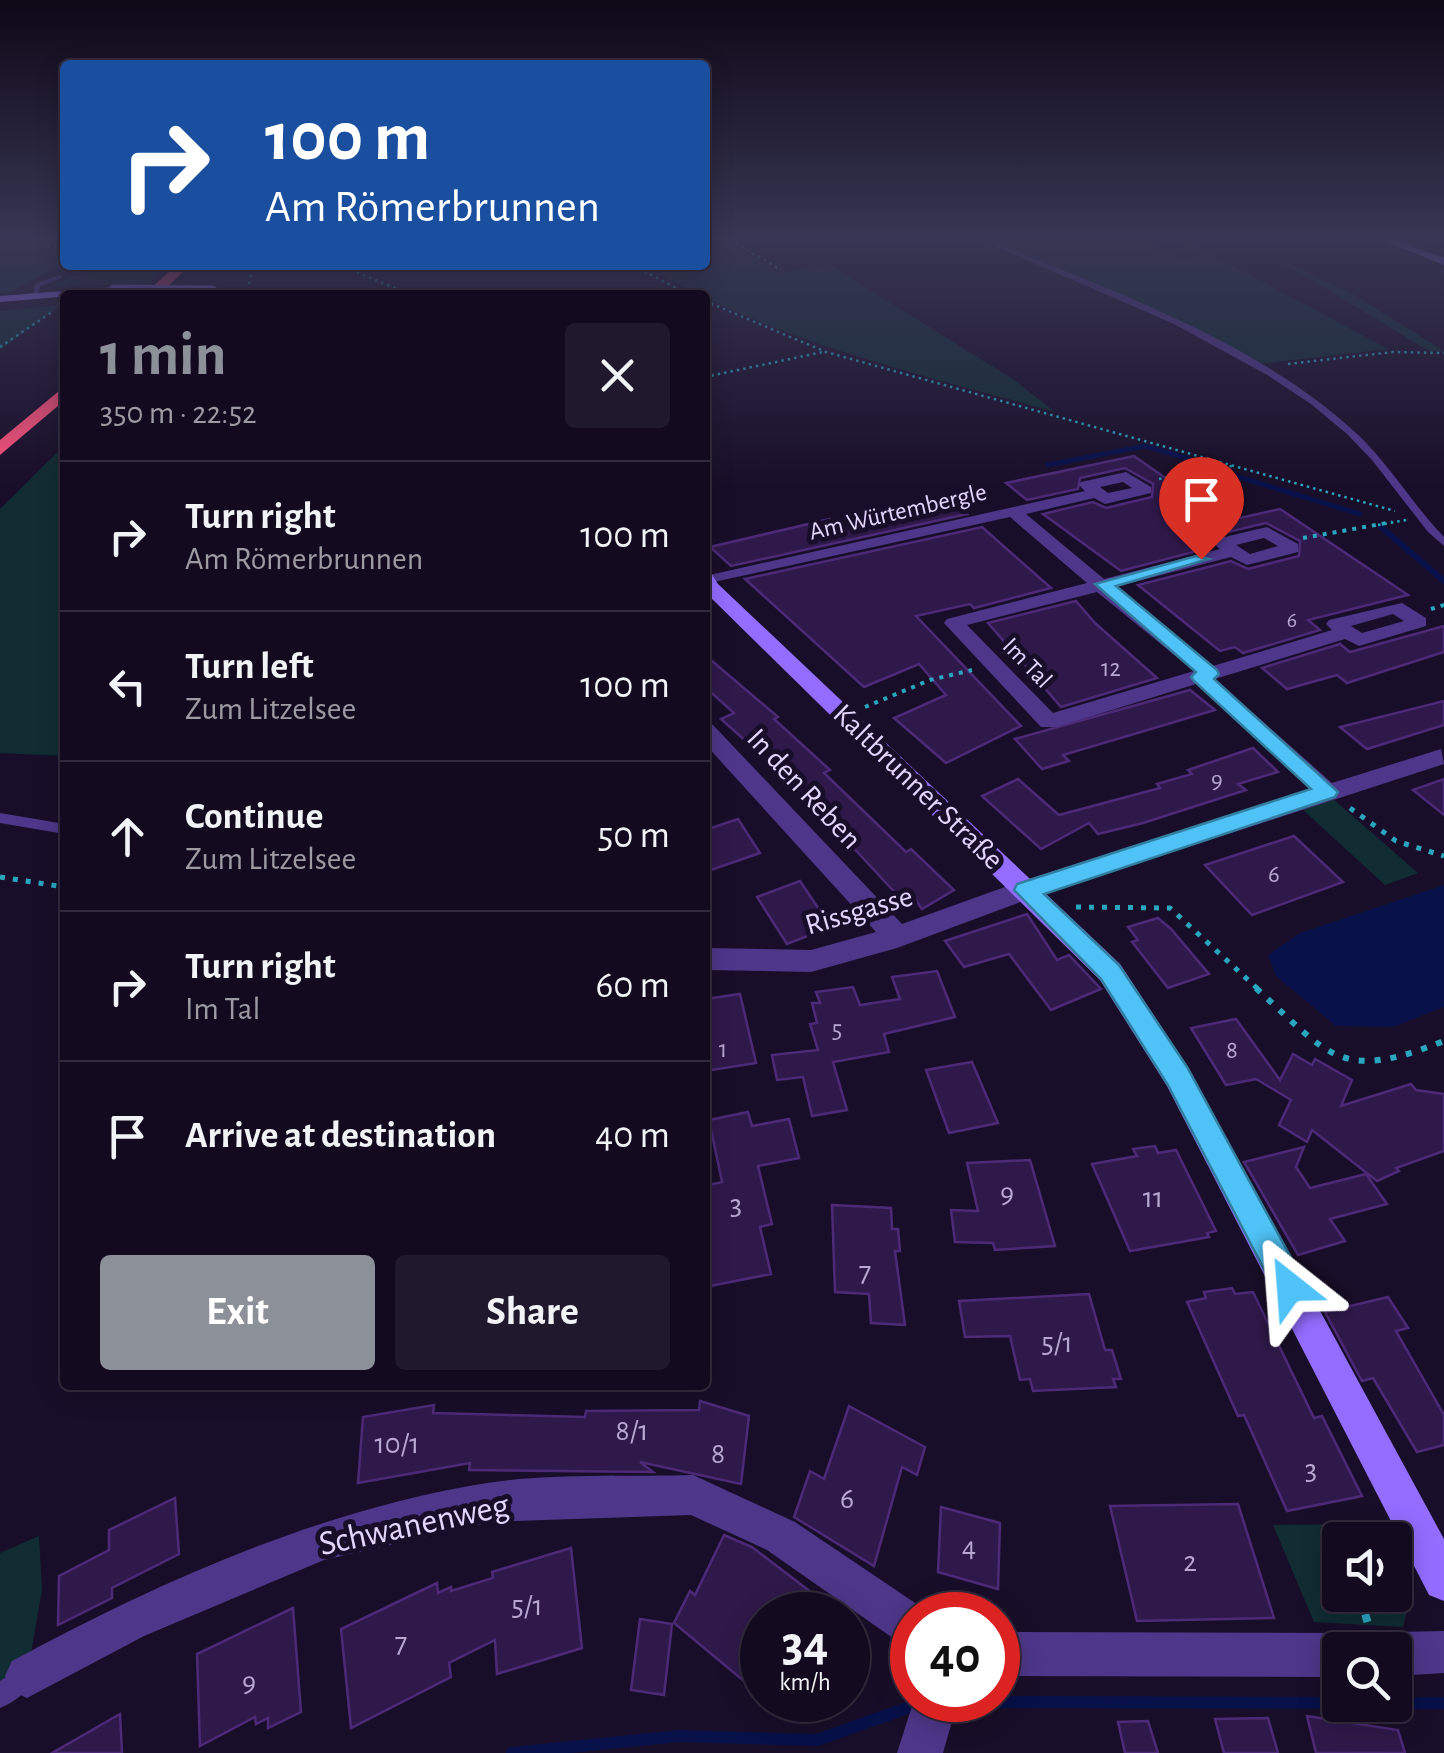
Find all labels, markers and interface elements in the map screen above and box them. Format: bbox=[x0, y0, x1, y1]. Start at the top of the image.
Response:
icon: right bbox=[100, 100, 230, 230]
text: 100 m bbox=[265, 103, 430, 173]
text: Am Römerbrunnen bbox=[265, 185, 600, 230]
button: close bbox=[565, 323, 670, 428]
text: 1 min bbox=[100, 326, 226, 386]
text: 350 m · 22:52 bbox=[100, 397, 257, 429]
pin bbox=[1159, 457, 1244, 560]
icon: arrive bbox=[1174, 472, 1229, 527]
street label: Am Würtembergle bbox=[807, 479, 989, 545]
text: Turn right bbox=[185, 498, 335, 536]
icon: right bbox=[100, 509, 155, 564]
text: 100 m bbox=[580, 517, 670, 555]
text: Am Römerbrunnen bbox=[185, 543, 423, 575]
house number: 6 bbox=[1287, 609, 1297, 631]
street label: Im Tal bbox=[998, 633, 1056, 693]
text: Turn left bbox=[185, 648, 313, 686]
house number: 12 bbox=[1101, 656, 1121, 681]
icon: left bbox=[100, 659, 155, 714]
text: 100 m bbox=[580, 667, 670, 705]
text: Zum Litzelsee bbox=[185, 693, 356, 725]
street label: Kaltbrunner Straße bbox=[827, 699, 1009, 875]
street label: In den Reben bbox=[741, 723, 867, 855]
house number: 9 bbox=[1211, 768, 1223, 793]
text: Continue bbox=[185, 798, 323, 836]
icon: ahead bbox=[100, 809, 155, 864]
text: 50 m bbox=[597, 817, 670, 855]
text: Zum Litzelsee bbox=[185, 843, 356, 875]
house number: 6 bbox=[1268, 862, 1280, 887]
street label: Rissgasse bbox=[802, 881, 916, 941]
text: Turn right bbox=[185, 948, 335, 986]
icon: right bbox=[100, 959, 155, 1014]
text: 60 m bbox=[595, 967, 670, 1005]
text: Im Tal bbox=[185, 993, 260, 1025]
house number: 5 bbox=[832, 1017, 842, 1042]
house number: 1 bbox=[719, 1037, 727, 1062]
house number: 8 bbox=[1226, 1038, 1238, 1063]
icon: arrive bbox=[100, 1109, 155, 1164]
text: Arrive at destination bbox=[185, 1117, 496, 1155]
text: 40 m bbox=[595, 1117, 670, 1155]
house number: 9 bbox=[1000, 1179, 1014, 1209]
house number: 11 bbox=[1143, 1183, 1163, 1213]
house number: 3 bbox=[730, 1190, 742, 1220]
position arrow bbox=[1238, 1235, 1342, 1339]
button: Exit bbox=[100, 1255, 375, 1370]
button: Share bbox=[395, 1255, 670, 1370]
house number: 7 bbox=[859, 1257, 871, 1287]
house number: 5/1 bbox=[1041, 1328, 1073, 1358]
house number: 8/1 bbox=[615, 1416, 649, 1446]
house number: 10/1 bbox=[374, 1429, 420, 1459]
house number: 8 bbox=[711, 1439, 725, 1469]
house number: 3 bbox=[1305, 1455, 1317, 1485]
house number: 6 bbox=[840, 1484, 854, 1514]
street label: Schwanenweg bbox=[316, 1488, 512, 1562]
map controls bbox=[1322, 1522, 1412, 1722]
button: sound bbox=[1322, 1522, 1412, 1612]
house number: 4 bbox=[962, 1532, 976, 1562]
house number: 2 bbox=[1183, 1547, 1197, 1577]
house number: 5/1 bbox=[511, 1591, 543, 1621]
speed limit sign: 40 bbox=[890, 1592, 1020, 1722]
text: 34 bbox=[782, 1620, 828, 1670]
house number: 7 bbox=[395, 1628, 407, 1658]
button: search bbox=[1322, 1632, 1412, 1722]
house number: 9 bbox=[242, 1668, 256, 1698]
text: km/h bbox=[779, 1670, 831, 1695]

